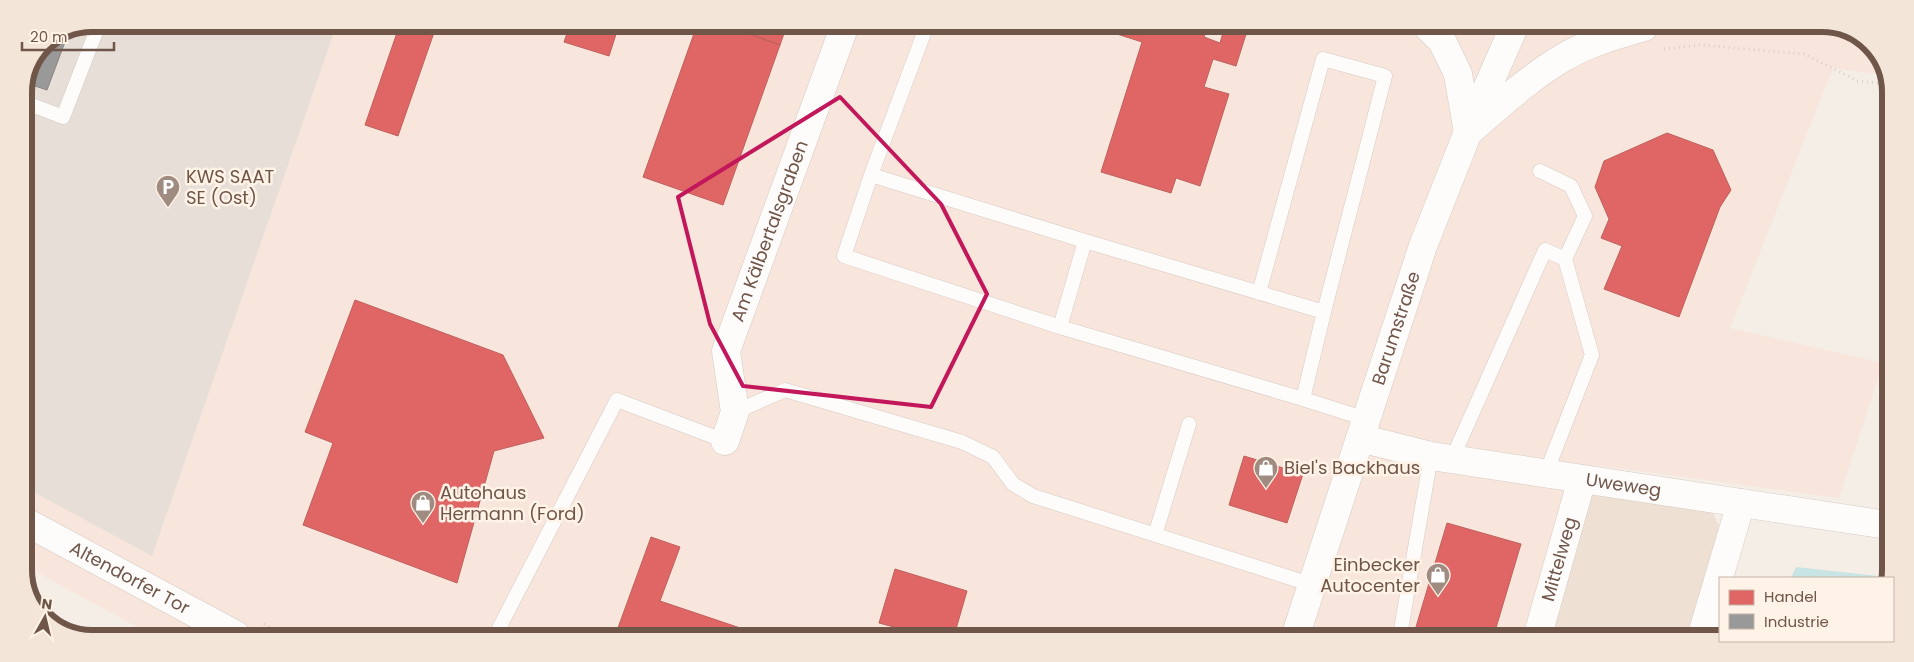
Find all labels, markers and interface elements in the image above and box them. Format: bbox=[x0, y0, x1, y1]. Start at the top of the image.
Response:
scale bar bbox=[22, 20, 115, 52]
text: 20 m bbox=[30, 26, 68, 47]
street label: Am Kälbertalsgraben bbox=[725, 137, 814, 325]
place label: KWS SAAT SE (Ost) bbox=[186, 164, 275, 210]
parking icon: KWS SAAT SE (Ost) bbox=[155, 174, 181, 208]
street label: Barumstraße bbox=[1365, 268, 1426, 388]
shop icon: Biel's Backhaus bbox=[1253, 455, 1279, 489]
place label: Biel's Backhaus bbox=[1284, 455, 1420, 480]
street label: Uweweg bbox=[1584, 467, 1663, 503]
place label: Autohaus Hermann (Ford) bbox=[440, 480, 585, 526]
shop icon: Autohaus Hermann (Ford) bbox=[410, 490, 436, 524]
street label: Mittelweg bbox=[1535, 514, 1583, 604]
street label: Altendorfer Tor bbox=[65, 535, 195, 620]
place label: Einbecker Autocenter bbox=[1320, 552, 1420, 598]
shop icon: Einbecker Autocenter bbox=[1425, 562, 1451, 596]
legend bbox=[1719, 577, 1894, 642]
text: Handel bbox=[1764, 586, 1817, 607]
north arrow bbox=[20, 592, 70, 642]
text: N bbox=[40, 593, 53, 615]
text: Industrie bbox=[1764, 611, 1829, 632]

